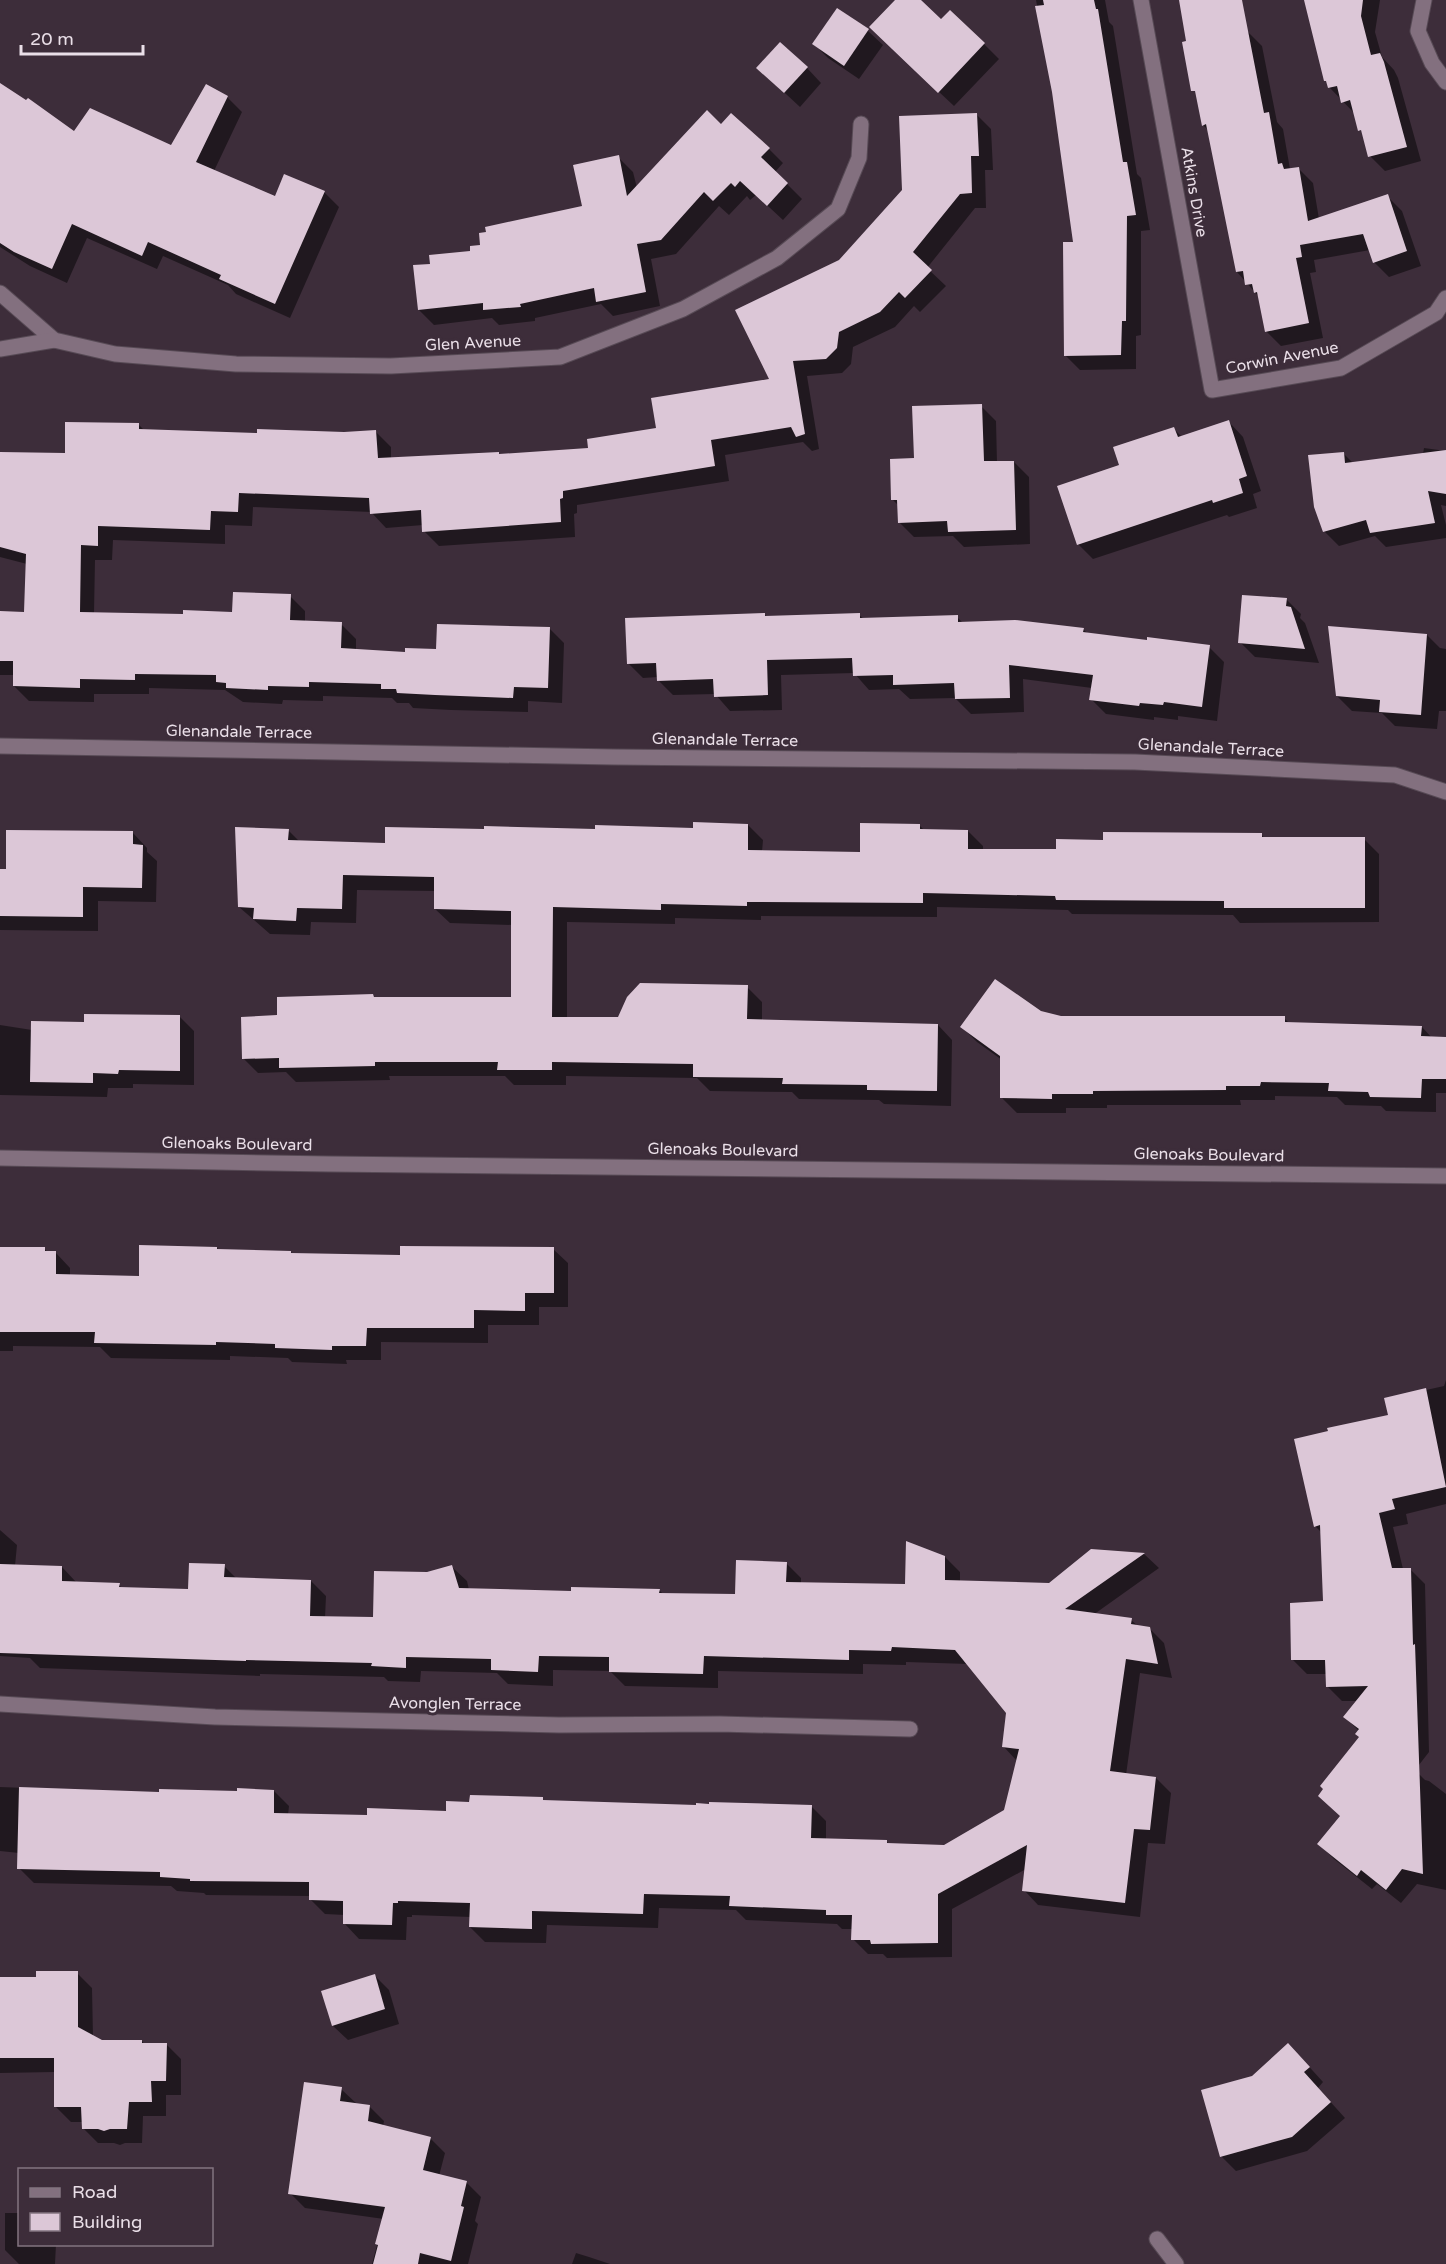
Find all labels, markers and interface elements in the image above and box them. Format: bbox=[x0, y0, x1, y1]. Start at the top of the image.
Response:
scale bar bbox=[21, 18, 142, 56]
text: 20 m bbox=[30, 28, 74, 50]
street label: Atkins Drive bbox=[1176, 145, 1212, 239]
street label: Glen Avenue bbox=[424, 330, 522, 356]
street label: Corwin Avenue bbox=[1224, 337, 1340, 379]
street label: Glenandale Terrace bbox=[166, 721, 312, 743]
street label: Glenandale Terrace bbox=[652, 729, 798, 751]
street label: Glenandale Terrace bbox=[1137, 734, 1285, 762]
street label: Glenoaks Boulevard bbox=[161, 1133, 313, 1155]
street label: Glenoaks Boulevard bbox=[647, 1139, 799, 1161]
street label: Glenoaks Boulevard bbox=[1133, 1144, 1285, 1166]
street label: Avonglen Terrace bbox=[388, 1693, 522, 1715]
legend bbox=[18, 2168, 213, 2246]
text: Road bbox=[72, 2181, 117, 2203]
text: Building bbox=[72, 2211, 142, 2233]

